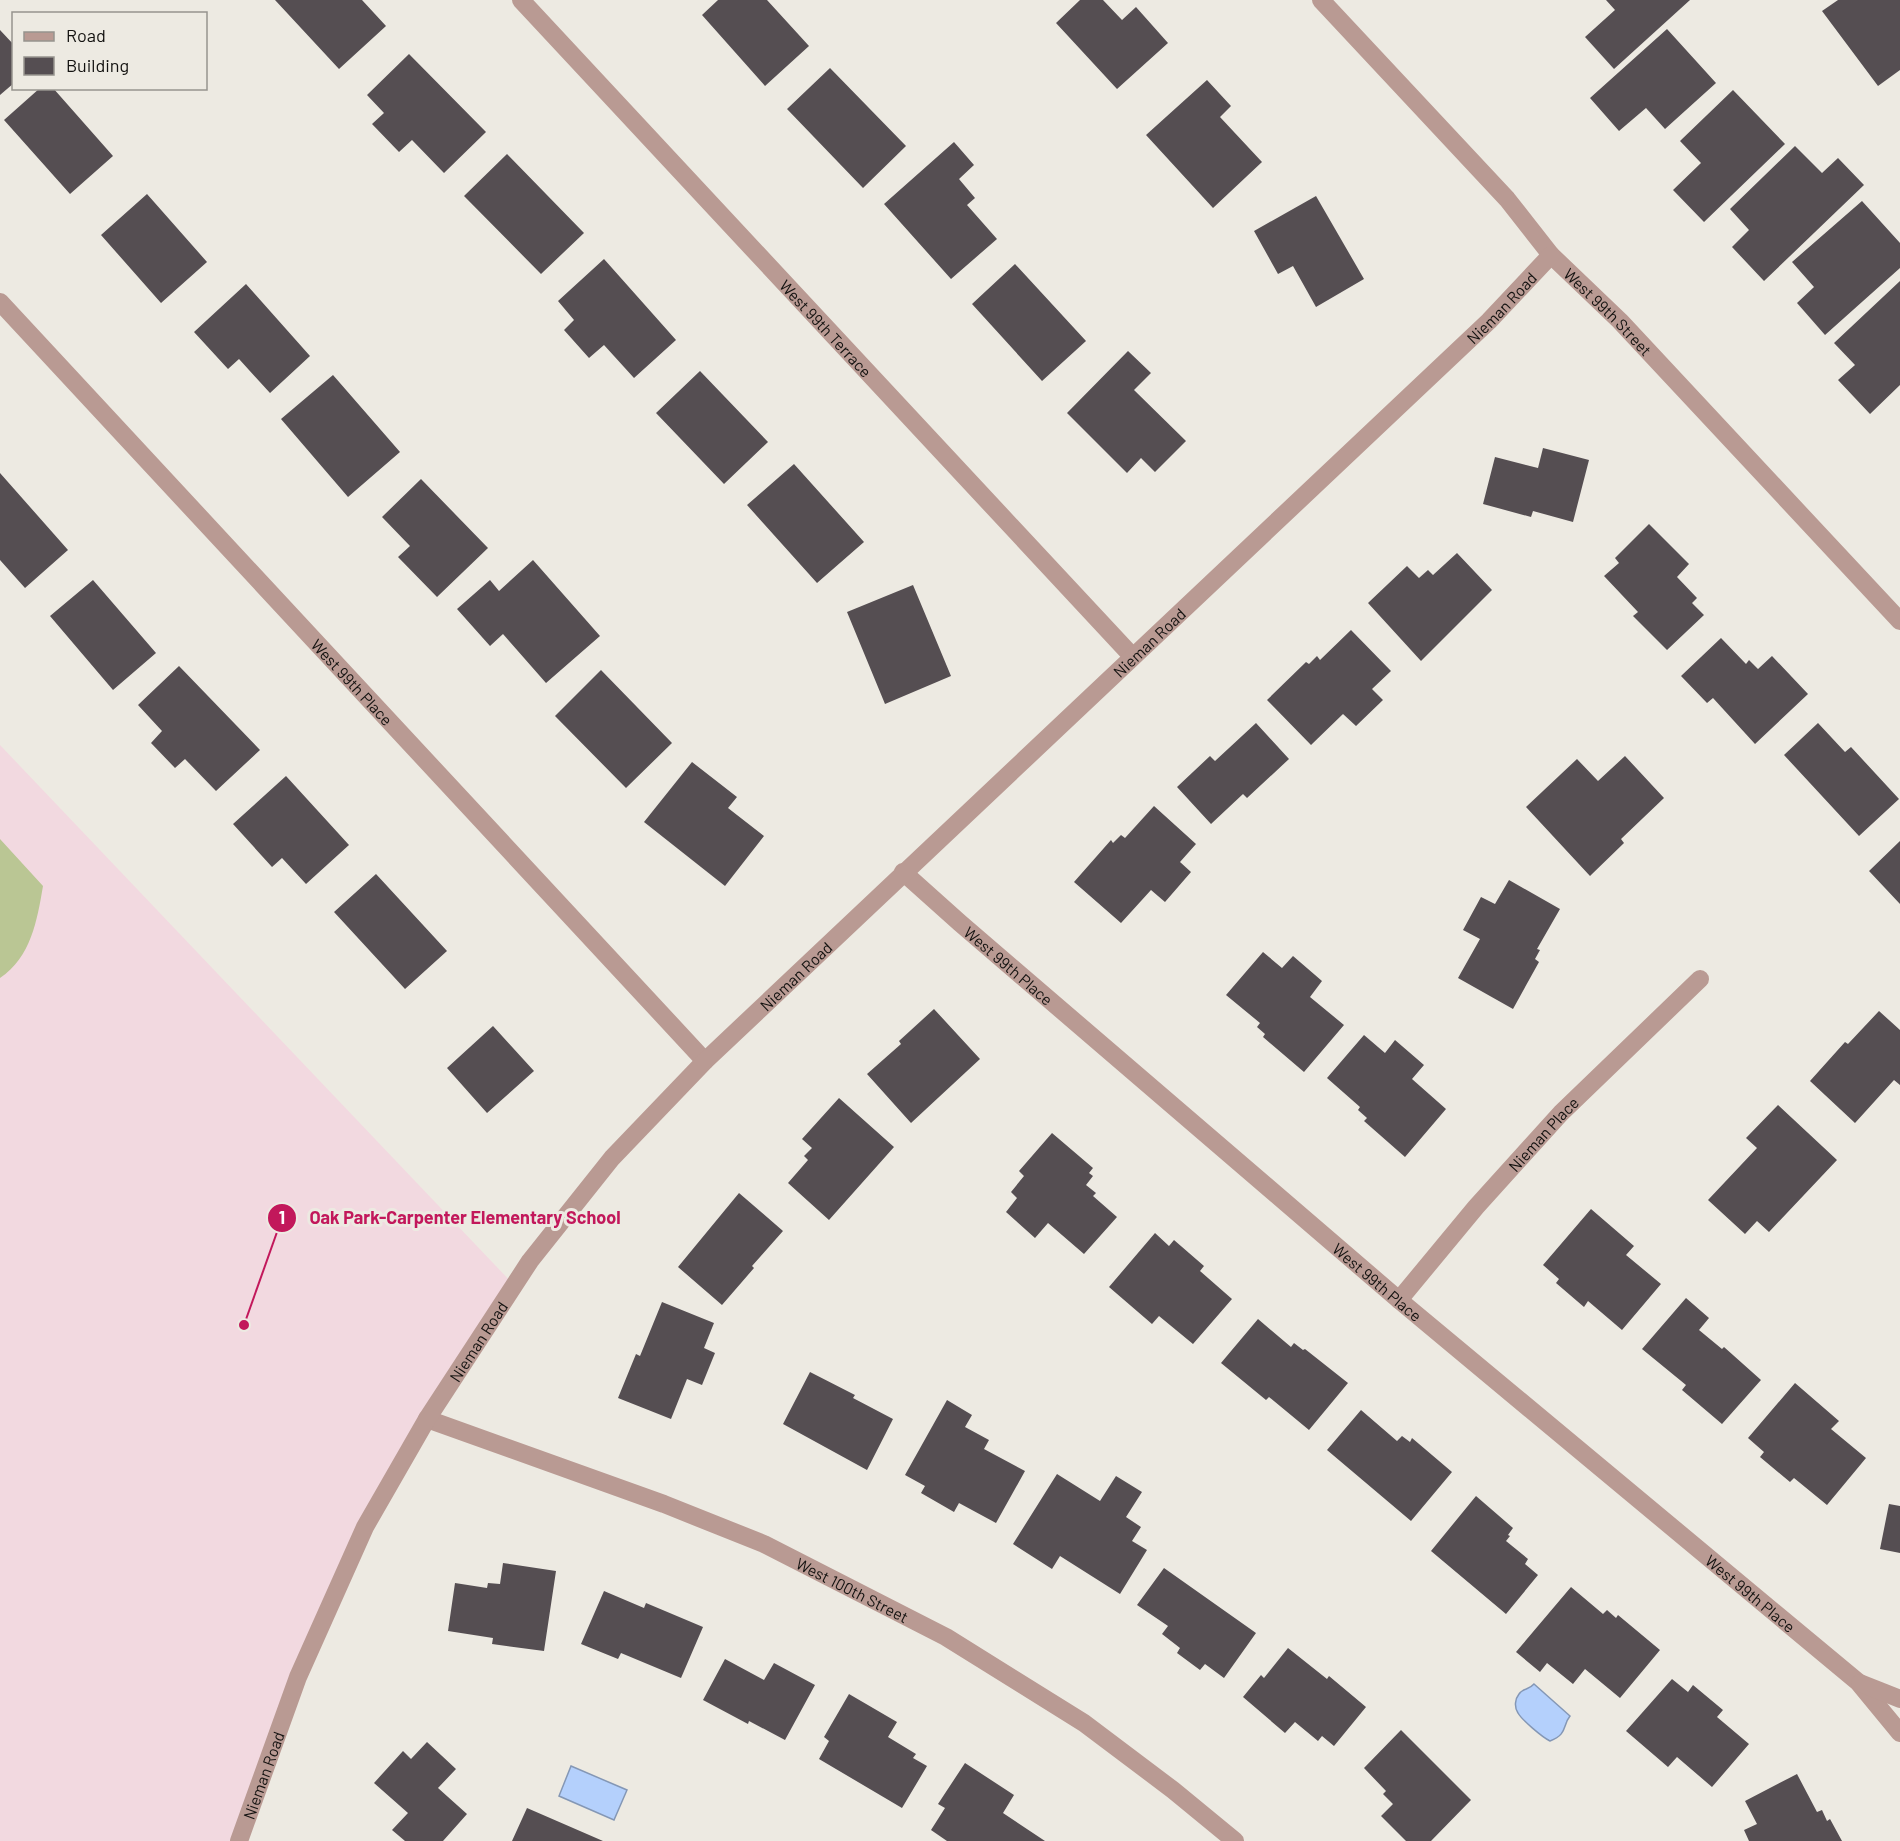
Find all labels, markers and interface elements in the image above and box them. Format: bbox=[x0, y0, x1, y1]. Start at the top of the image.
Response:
legend bbox=[12, 12, 207, 90]
text: Road bbox=[66, 24, 106, 46]
text: Building bbox=[66, 54, 129, 76]
street label: West 99th Street bbox=[1560, 263, 1656, 359]
street label: Nieman Road bbox=[1462, 268, 1540, 347]
street label: West 99th Terrace bbox=[776, 275, 876, 380]
street label: Nieman Road bbox=[1109, 604, 1189, 681]
street label: West 99th Place bbox=[308, 634, 397, 729]
street label: West 99th Place bbox=[961, 922, 1057, 1008]
street label: Nieman Road bbox=[755, 937, 835, 1014]
street label: Nieman Place bbox=[1504, 1092, 1582, 1175]
callout: Oak Park-Carpenter Elementary School bbox=[267, 1200, 633, 1236]
text: 1 bbox=[279, 1206, 285, 1228]
text: Oak Park-Carpenter Elementary School bbox=[309, 1206, 621, 1228]
street label: West 99th Place bbox=[1329, 1238, 1426, 1325]
street label: Nieman Road bbox=[445, 1297, 511, 1385]
street label: West 99th Place bbox=[1702, 1550, 1800, 1636]
street label: West 100th Street bbox=[793, 1553, 912, 1626]
street label: Nieman Road bbox=[238, 1729, 287, 1822]

